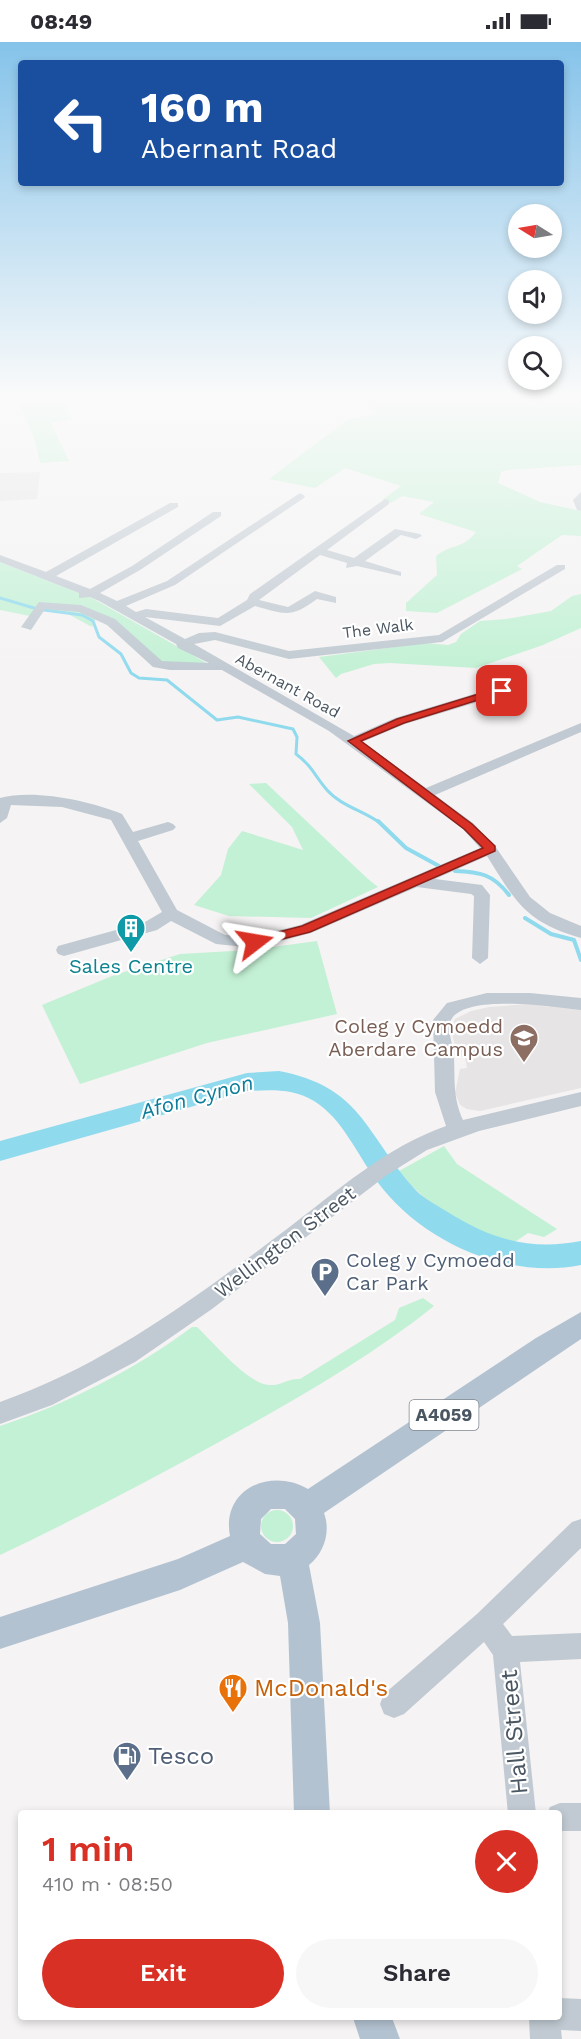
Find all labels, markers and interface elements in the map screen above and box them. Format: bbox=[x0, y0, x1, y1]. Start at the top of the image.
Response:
text: 08:49 bbox=[30, 9, 92, 34]
text: 160 m bbox=[141, 83, 264, 132]
icon: left bbox=[42, 84, 120, 162]
text: Abernant Road bbox=[141, 133, 337, 165]
north arrow bbox=[508, 204, 562, 258]
map controls bbox=[508, 204, 562, 390]
button: sound bbox=[508, 270, 562, 324]
button: search bbox=[508, 336, 562, 390]
street label: The Walk bbox=[342, 615, 415, 642]
street label: Abernant Road bbox=[232, 649, 343, 722]
pin bbox=[476, 665, 527, 716]
icon: arrive bbox=[485, 674, 518, 707]
position arrow bbox=[223, 910, 287, 974]
building icon: Sales Centre bbox=[115, 912, 147, 954]
place label: Sales Centre bbox=[69, 954, 193, 978]
place label: Coleg y Cymoedd Aberdare Campus bbox=[328, 1014, 503, 1061]
school or university icon: Coleg y Cymoedd Aberdare Campus bbox=[508, 1022, 540, 1064]
water label: Afon Cynon bbox=[137, 1069, 256, 1124]
street label: Wellington Street bbox=[210, 1181, 361, 1303]
place label: Coleg y Cymoedd Car Park bbox=[346, 1248, 515, 1295]
parking icon: Coleg y Cymoedd Car Park bbox=[309, 1256, 341, 1298]
road number: A4059 bbox=[410, 1400, 478, 1430]
street label: Hall Street bbox=[495, 1668, 533, 1796]
restaurant icon: McDonald's bbox=[217, 1672, 249, 1714]
place label: McDonald's bbox=[254, 1674, 388, 1702]
fuel station icon: Tesco bbox=[111, 1740, 143, 1782]
place label: Tesco bbox=[148, 1742, 214, 1770]
text: 1 min bbox=[42, 1828, 134, 1870]
button: close bbox=[475, 1830, 538, 1893]
text: 410 m · 08:50 bbox=[42, 1872, 173, 1896]
button: Exit bbox=[42, 1939, 284, 2008]
button: Share bbox=[296, 1939, 538, 2008]

